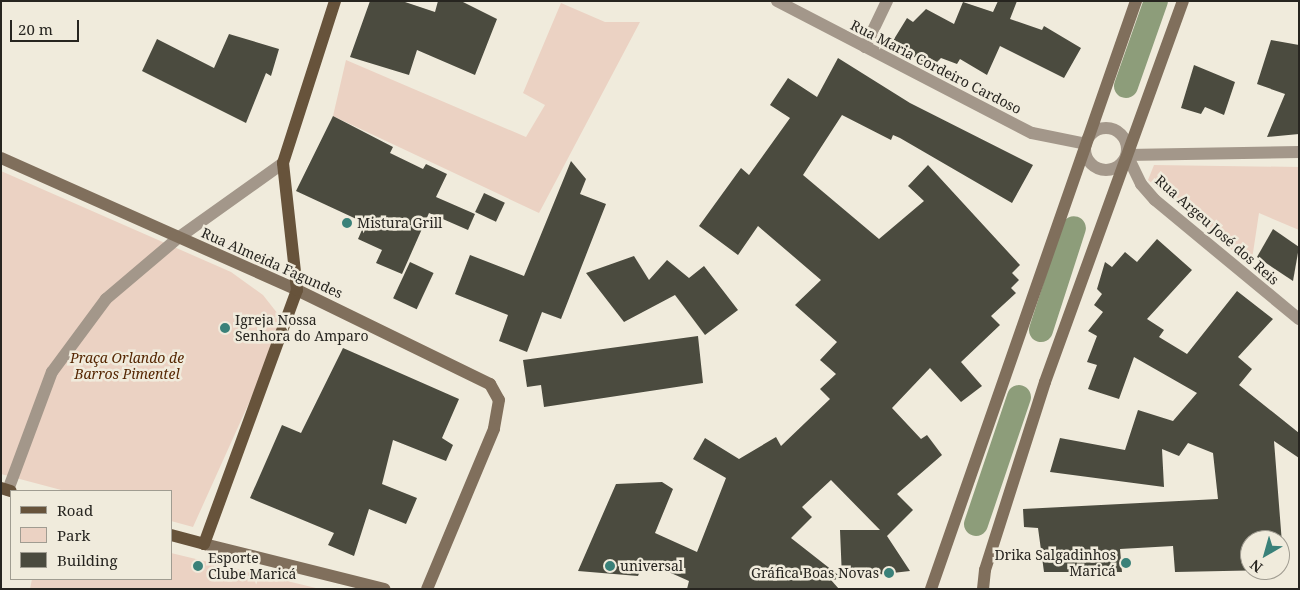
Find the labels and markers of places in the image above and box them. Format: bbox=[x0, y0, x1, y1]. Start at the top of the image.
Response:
place label: Mistura Grill bbox=[357, 215, 442, 231]
marker: Mistura Grill bbox=[341, 217, 353, 229]
place label: Igreja Nossa Senhora do Amparo bbox=[235, 312, 369, 344]
marker: Igreja Nossa Senhora do Amparo bbox=[219, 322, 231, 334]
place label: Drika Salgadinhos Maricá bbox=[994, 547, 1116, 580]
place label: Esporte Clube Maricá bbox=[208, 550, 296, 582]
marker: Drika Salgadinhos Maricá bbox=[1120, 557, 1132, 569]
place label: universal bbox=[620, 558, 683, 574]
marker: Esporte Clube Maricá bbox=[192, 560, 204, 572]
marker: universal bbox=[604, 560, 616, 572]
place label: Gráfica Boas Novas bbox=[751, 565, 879, 581]
marker: Gráfica Boas Novas bbox=[883, 567, 895, 579]

